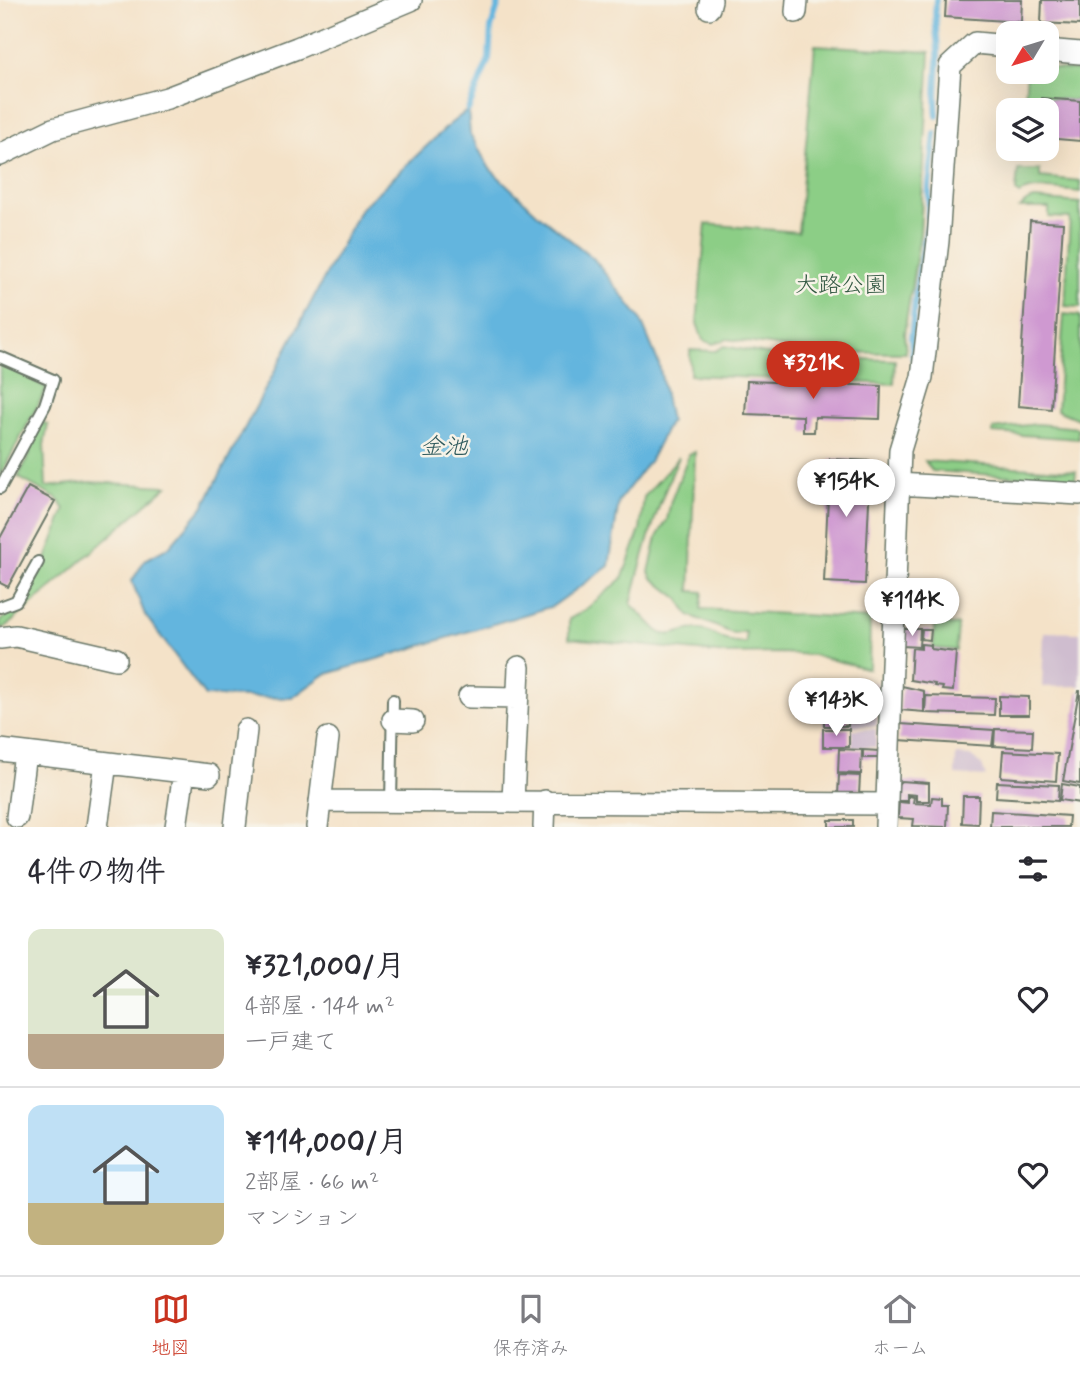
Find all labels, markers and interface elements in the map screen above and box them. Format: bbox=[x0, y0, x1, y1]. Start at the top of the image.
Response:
north arrow bbox=[996, 21, 1059, 84]
map controls bbox=[996, 21, 1059, 161]
button: layers bbox=[996, 98, 1059, 161]
park label: 大路公園 bbox=[795, 271, 887, 301]
pin: ¥321K bbox=[764, 342, 862, 401]
text: ¥321K bbox=[783, 349, 843, 379]
water label: 金池 bbox=[420, 432, 469, 463]
pin: ¥154K bbox=[797, 460, 895, 519]
text: ¥154K bbox=[813, 467, 879, 497]
pin: ¥114K bbox=[863, 578, 961, 638]
text: ¥114K bbox=[880, 586, 944, 616]
pin: ¥143K bbox=[787, 678, 885, 738]
text: ¥143K bbox=[804, 686, 868, 716]
icon: filters bbox=[1014, 850, 1052, 888]
text: 4件の物件 bbox=[28, 853, 165, 892]
text: ¥321,000/月 bbox=[245, 947, 405, 986]
icon: home bbox=[84, 957, 168, 1041]
icon: heart bbox=[1014, 980, 1052, 1018]
text: 4部屋 · 144 m² bbox=[245, 992, 395, 1022]
text: 一戸建て bbox=[245, 1028, 337, 1058]
text: ¥114,000/月 bbox=[245, 1123, 408, 1162]
icon: home bbox=[84, 1133, 168, 1217]
icon: heart bbox=[1014, 1156, 1052, 1194]
text: 2部屋 · 66 m² bbox=[245, 1168, 379, 1198]
text: マンション bbox=[245, 1204, 359, 1234]
tab: 地図 bbox=[152, 1290, 190, 1361]
tab: 保存済み bbox=[493, 1290, 569, 1361]
tab: ホーム bbox=[872, 1290, 928, 1361]

